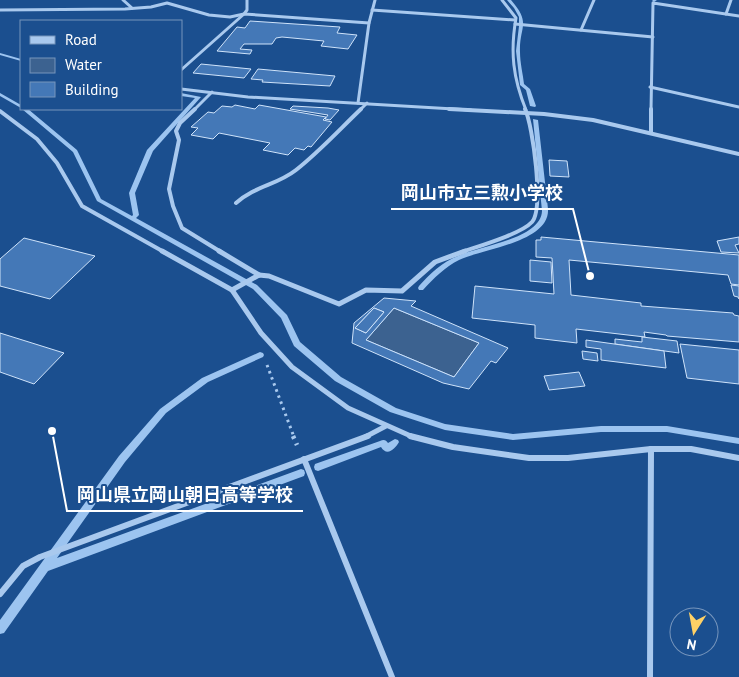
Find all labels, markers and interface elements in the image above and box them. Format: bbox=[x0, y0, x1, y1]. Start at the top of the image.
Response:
legend bbox=[20, 20, 182, 110]
text: Road bbox=[65, 30, 97, 49]
text: Water bbox=[65, 55, 102, 74]
text: Building bbox=[65, 80, 119, 99]
callout: 岡山市立三勲小学校 bbox=[391, 176, 573, 209]
text: 岡山市立三勲小学校 bbox=[401, 181, 563, 204]
callout: 岡山県立岡山朝日高等学校 bbox=[67, 478, 303, 511]
text: 岡山県立岡山朝日高等学校 bbox=[77, 483, 293, 506]
north arrow bbox=[669, 607, 719, 657]
text: N bbox=[685, 635, 698, 654]

